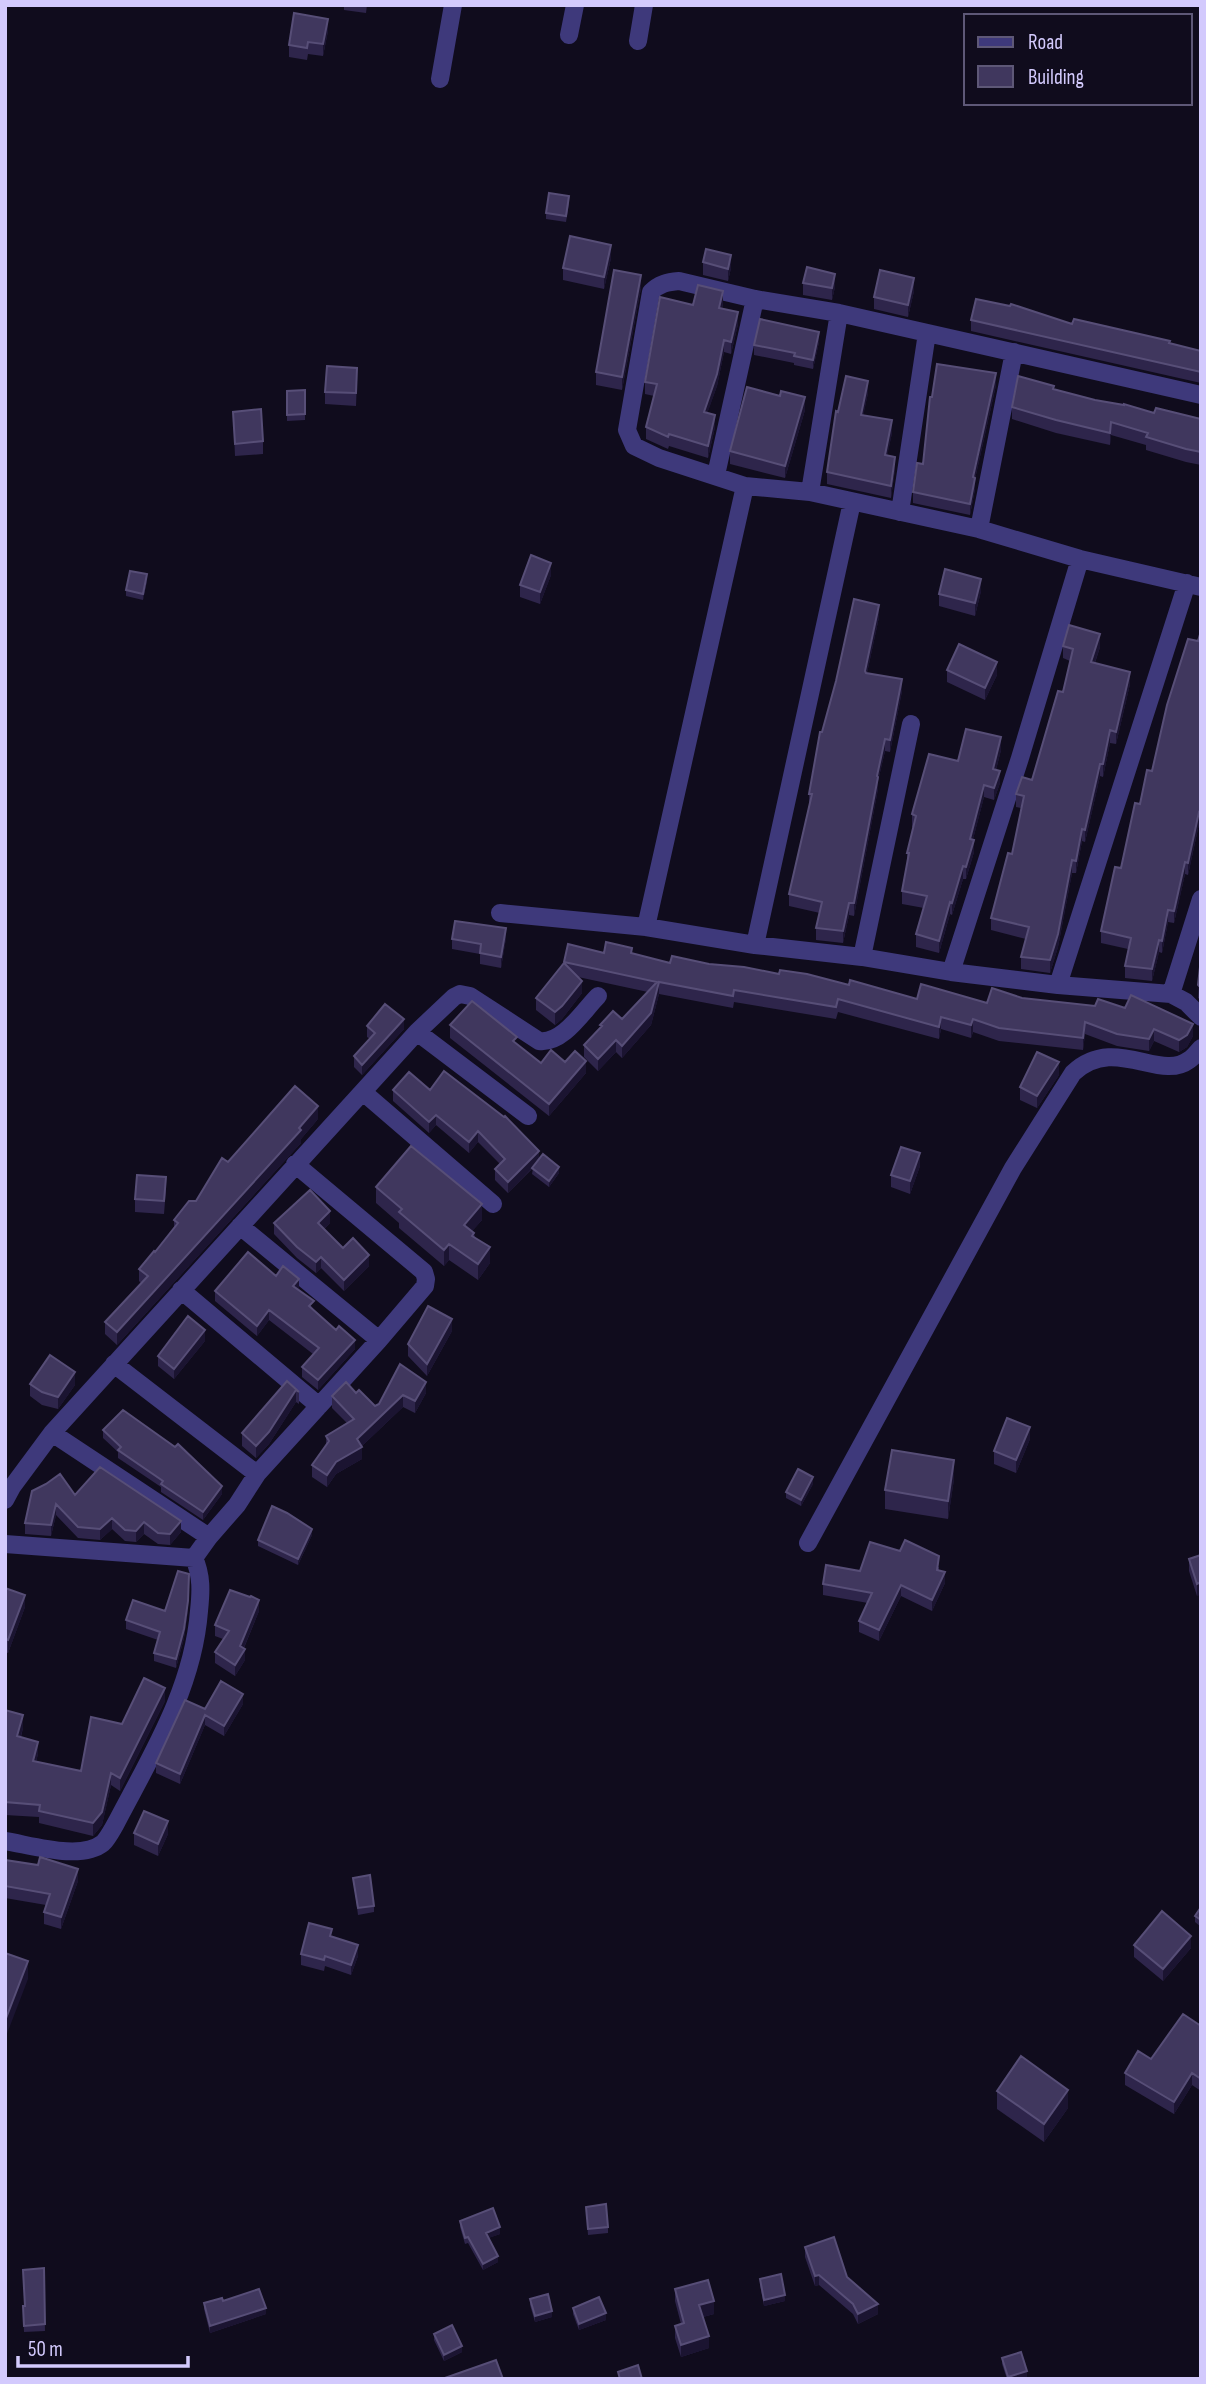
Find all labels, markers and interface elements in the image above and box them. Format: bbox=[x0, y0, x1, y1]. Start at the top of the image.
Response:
legend bbox=[964, 14, 1192, 105]
text: Road bbox=[1028, 30, 1063, 55]
text: Building bbox=[1028, 65, 1084, 90]
scale bar bbox=[18, 2324, 187, 2368]
text: 50 m bbox=[28, 2337, 63, 2362]

